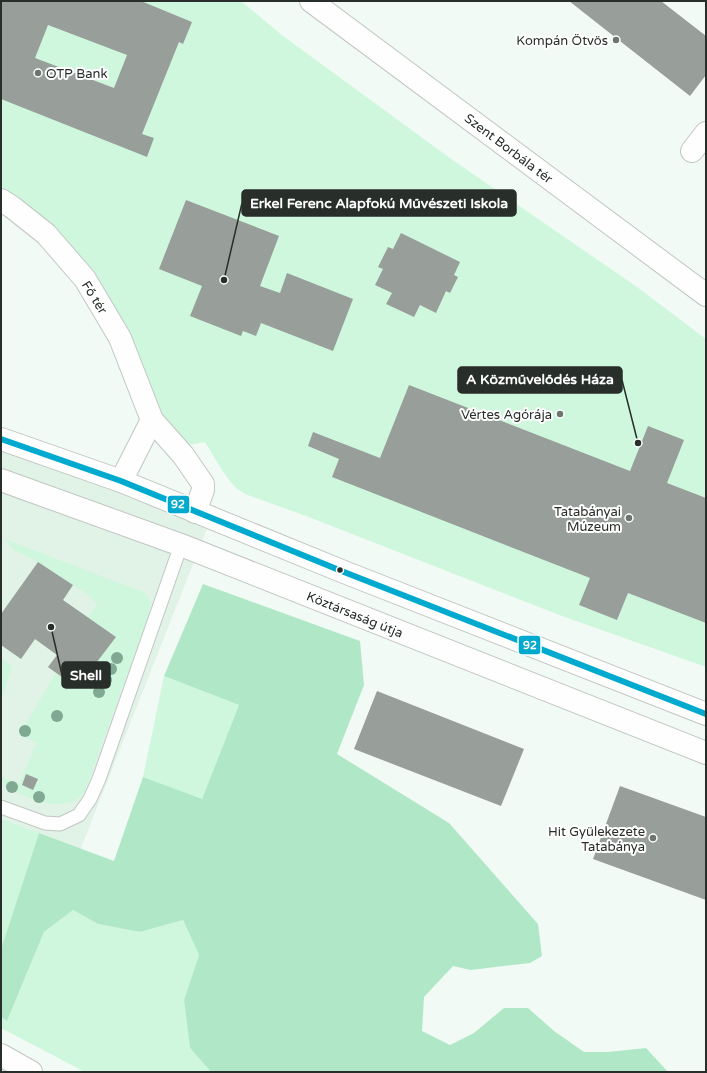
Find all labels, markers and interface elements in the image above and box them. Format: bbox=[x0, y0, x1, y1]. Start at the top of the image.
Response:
place label: Kompán Ötvös bbox=[516, 33, 608, 49]
marker: Kompán Ötvös bbox=[611, 35, 621, 45]
place label: OTP Bank bbox=[46, 66, 108, 82]
marker: OTP Bank bbox=[33, 68, 43, 78]
street label: Szent Borbála tér bbox=[461, 110, 556, 187]
callout: Erkel Ferenc Alapfokú Művészeti Iskola bbox=[242, 190, 516, 216]
text: Erkel Ferenc Alapfokú Művészeti Iskola bbox=[250, 195, 508, 212]
street label: Fő tér bbox=[78, 278, 110, 317]
callout: A Közművelődés Háza bbox=[458, 367, 622, 393]
text: A Közművelődés Háza bbox=[466, 371, 614, 388]
place label: Vértes Agórája bbox=[461, 407, 552, 423]
marker: Vértes Agórája bbox=[555, 409, 565, 419]
line badge: 92 bbox=[167, 495, 190, 514]
text: 92 bbox=[171, 498, 185, 511]
place label: Tatabányai Múzeum bbox=[554, 504, 621, 535]
marker: Tatabányai Múzeum bbox=[624, 513, 634, 523]
unlabelled marker bbox=[335, 565, 345, 575]
street label: Köztársaság útja bbox=[304, 588, 405, 642]
line badge: 92 bbox=[518, 635, 541, 655]
text: 92 bbox=[523, 639, 537, 652]
callout: Shell bbox=[62, 662, 110, 688]
text: Shell bbox=[70, 667, 102, 684]
place label: Hit Gyülekezete Tatabánya bbox=[548, 824, 645, 855]
marker: Hit Gyülekezete Tatabánya bbox=[648, 833, 658, 843]

